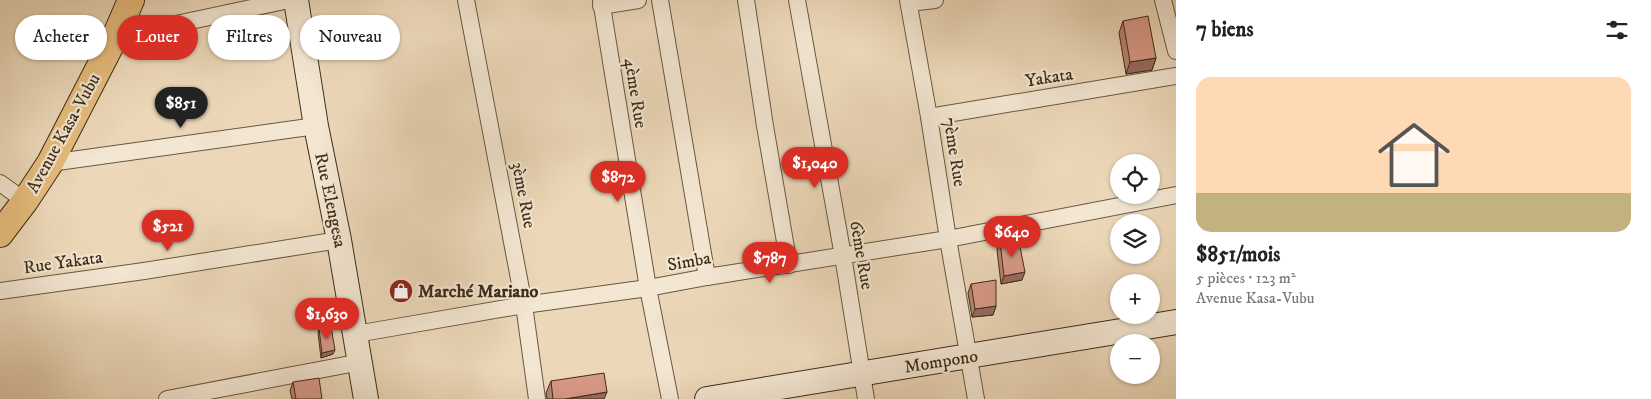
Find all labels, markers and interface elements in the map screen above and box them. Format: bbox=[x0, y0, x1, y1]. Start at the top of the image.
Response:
chip: Acheter bbox=[15, 15, 107, 60]
chip: Louer bbox=[117, 15, 198, 60]
chip: Filtres bbox=[208, 15, 290, 60]
chip: Nouveau bbox=[300, 15, 400, 60]
icon: filters bbox=[1603, 16, 1631, 44]
text: 7 biens bbox=[1196, 17, 1254, 43]
street label: 4ème Rue bbox=[619, 57, 651, 130]
street label: Yakata bbox=[1024, 63, 1075, 93]
street label: Avenue Kasa-Vubu bbox=[22, 70, 106, 197]
pin: $851 bbox=[151, 86, 211, 129]
text: $851 bbox=[166, 93, 196, 113]
icon: home bbox=[1369, 110, 1459, 200]
street label: 7ème Rue bbox=[938, 116, 970, 188]
pin: $1,040 bbox=[774, 146, 856, 189]
street label: Rue Elengesa bbox=[309, 151, 351, 250]
text: $1,040 bbox=[792, 153, 838, 173]
map controls bbox=[1110, 154, 1160, 384]
button: locate bbox=[1110, 154, 1160, 204]
street label: 3ème Rue bbox=[506, 160, 540, 230]
pin: $872 bbox=[588, 160, 648, 203]
text: $872 bbox=[601, 167, 635, 187]
pin: $521 bbox=[138, 210, 198, 252]
button: layers bbox=[1110, 214, 1160, 264]
text: $521 bbox=[153, 216, 183, 236]
pin: $640 bbox=[982, 216, 1042, 258]
street label: 6ème Rue bbox=[844, 219, 878, 291]
text: $640 bbox=[995, 222, 1029, 242]
pin: $787 bbox=[740, 242, 800, 284]
text: $851/mois bbox=[1196, 242, 1280, 268]
street label: Rue Yakata bbox=[22, 246, 105, 279]
street label: Simba bbox=[666, 247, 713, 277]
text: $787 bbox=[753, 248, 787, 268]
text: 5 pièces · 123 m² bbox=[1196, 268, 1296, 288]
button: + bbox=[1110, 274, 1160, 324]
shop icon: Marché Mariano bbox=[388, 278, 414, 304]
place label: Marché Mariano bbox=[418, 281, 539, 303]
text: Avenue Kasa-Vubu bbox=[1196, 288, 1314, 308]
pin: $1,630 bbox=[286, 298, 368, 340]
text: $1,630 bbox=[306, 304, 348, 324]
button: − bbox=[1110, 334, 1160, 384]
street label: Mompono bbox=[903, 345, 980, 379]

